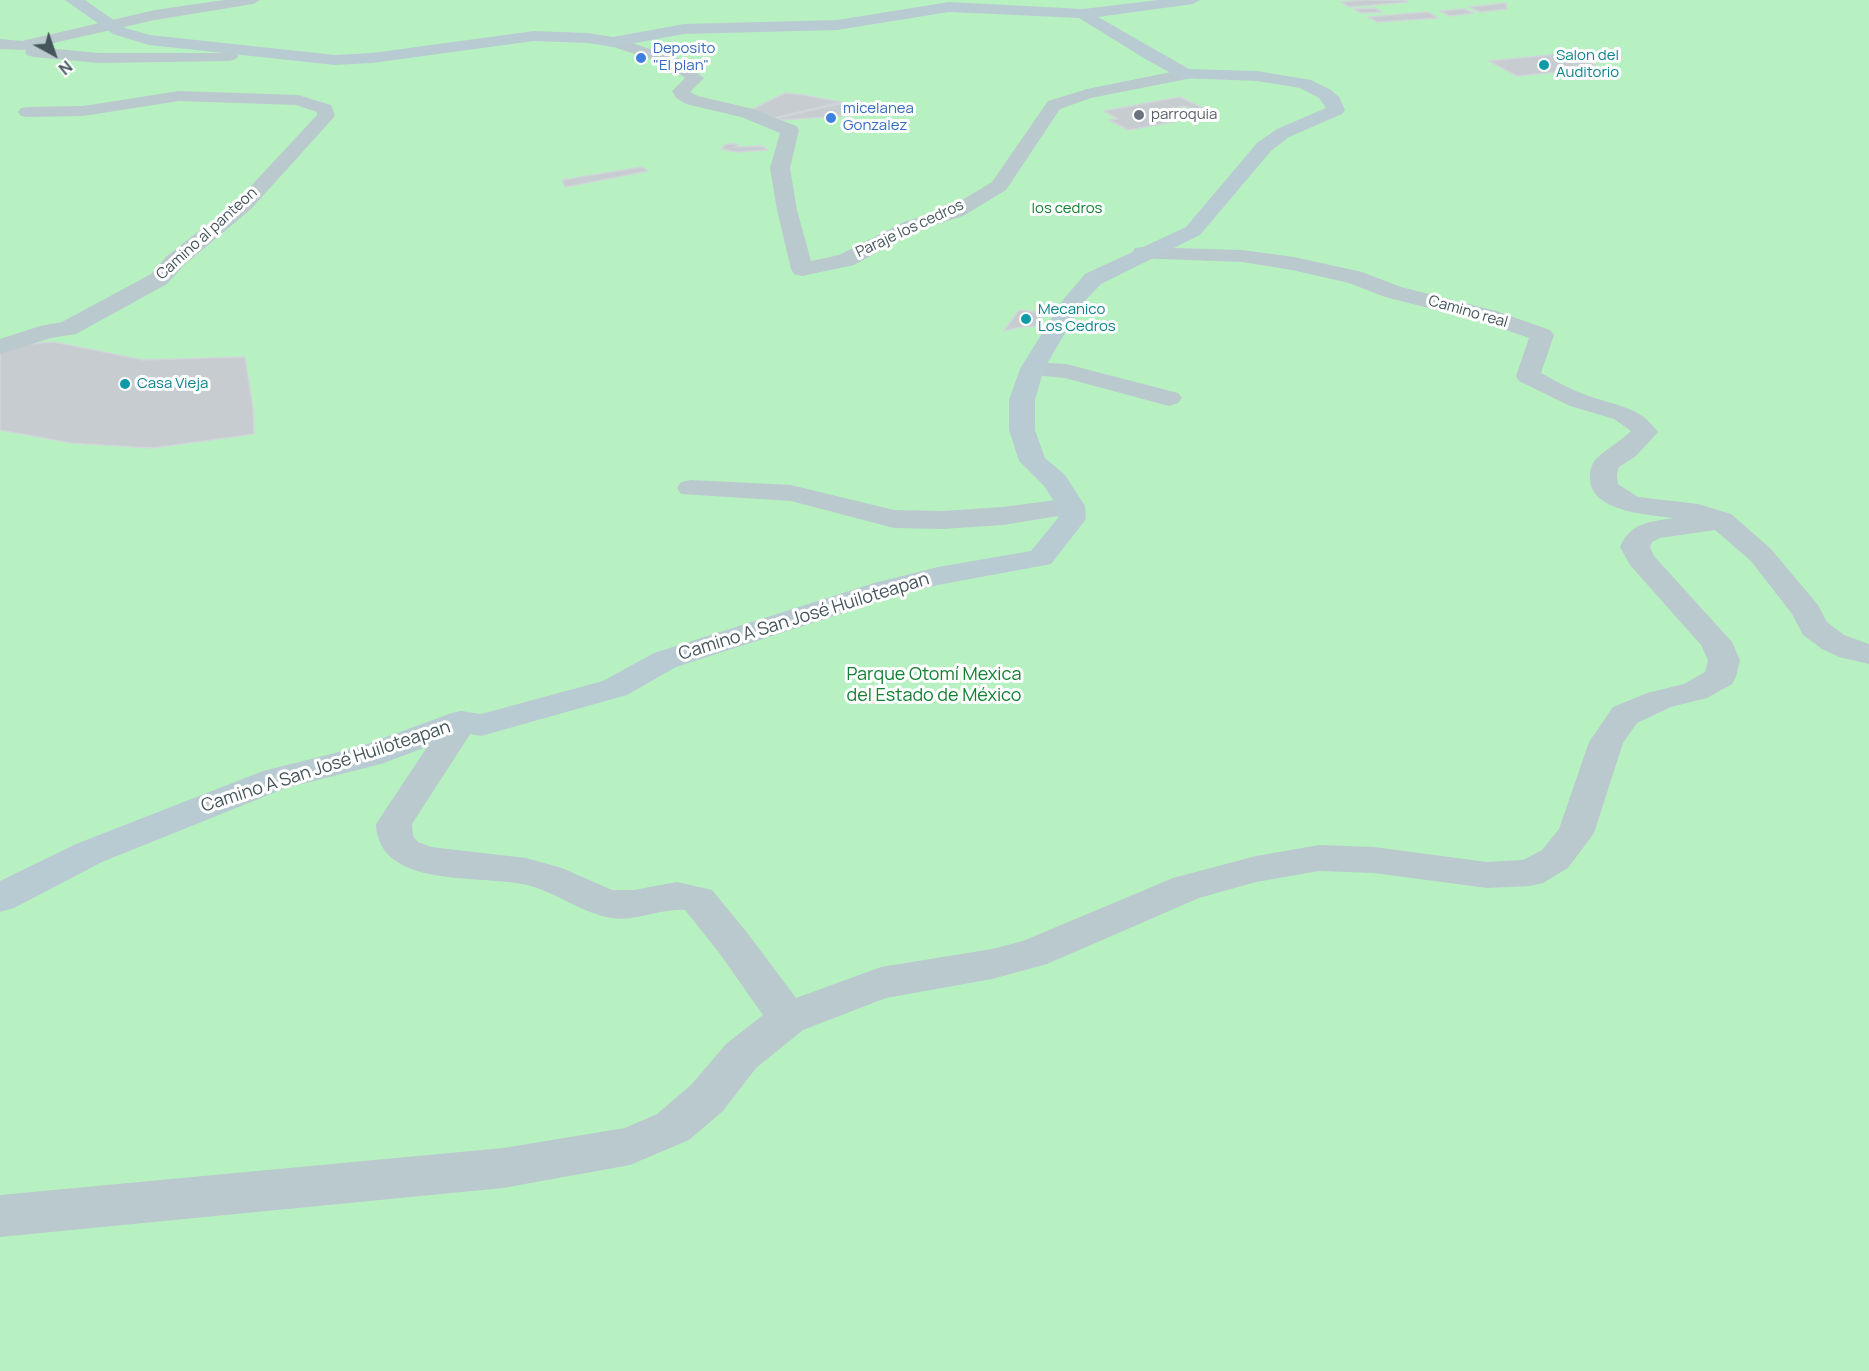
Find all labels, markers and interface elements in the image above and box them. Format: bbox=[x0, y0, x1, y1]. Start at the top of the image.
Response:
north arrow bbox=[24, 24, 84, 84]
place label: Deposito "El plan" bbox=[653, 40, 715, 75]
place label: Salon del Auditorio bbox=[1556, 47, 1619, 82]
marker: Deposito "El plan" bbox=[634, 51, 648, 65]
text: N bbox=[54, 56, 77, 80]
marker: Salon del Auditorio bbox=[1537, 58, 1551, 72]
place label: micelanea Gonzalez bbox=[843, 100, 914, 135]
place label: parroquia bbox=[1151, 106, 1217, 124]
marker: parroquia bbox=[1132, 108, 1146, 122]
marker: micelanea Gonzalez bbox=[824, 111, 838, 125]
street label: Camino al panteon bbox=[153, 184, 261, 284]
street label: Paraje los cedros bbox=[853, 196, 967, 262]
park label: los cedros bbox=[1032, 200, 1102, 218]
street label: Camino real bbox=[1426, 292, 1510, 332]
place label: Mecanico Los Cedros bbox=[1038, 301, 1116, 336]
marker: Mecanico Los Cedros bbox=[1019, 312, 1033, 326]
place label: Casa Vieja bbox=[137, 375, 208, 393]
marker: Casa Vieja bbox=[118, 377, 132, 391]
street label: Camino A San José Huiloteapan bbox=[676, 569, 932, 665]
park label: Parque Otomí Mexica del Estado de México bbox=[847, 664, 1021, 706]
street label: Camino A San José Huiloteapan bbox=[199, 716, 453, 818]

